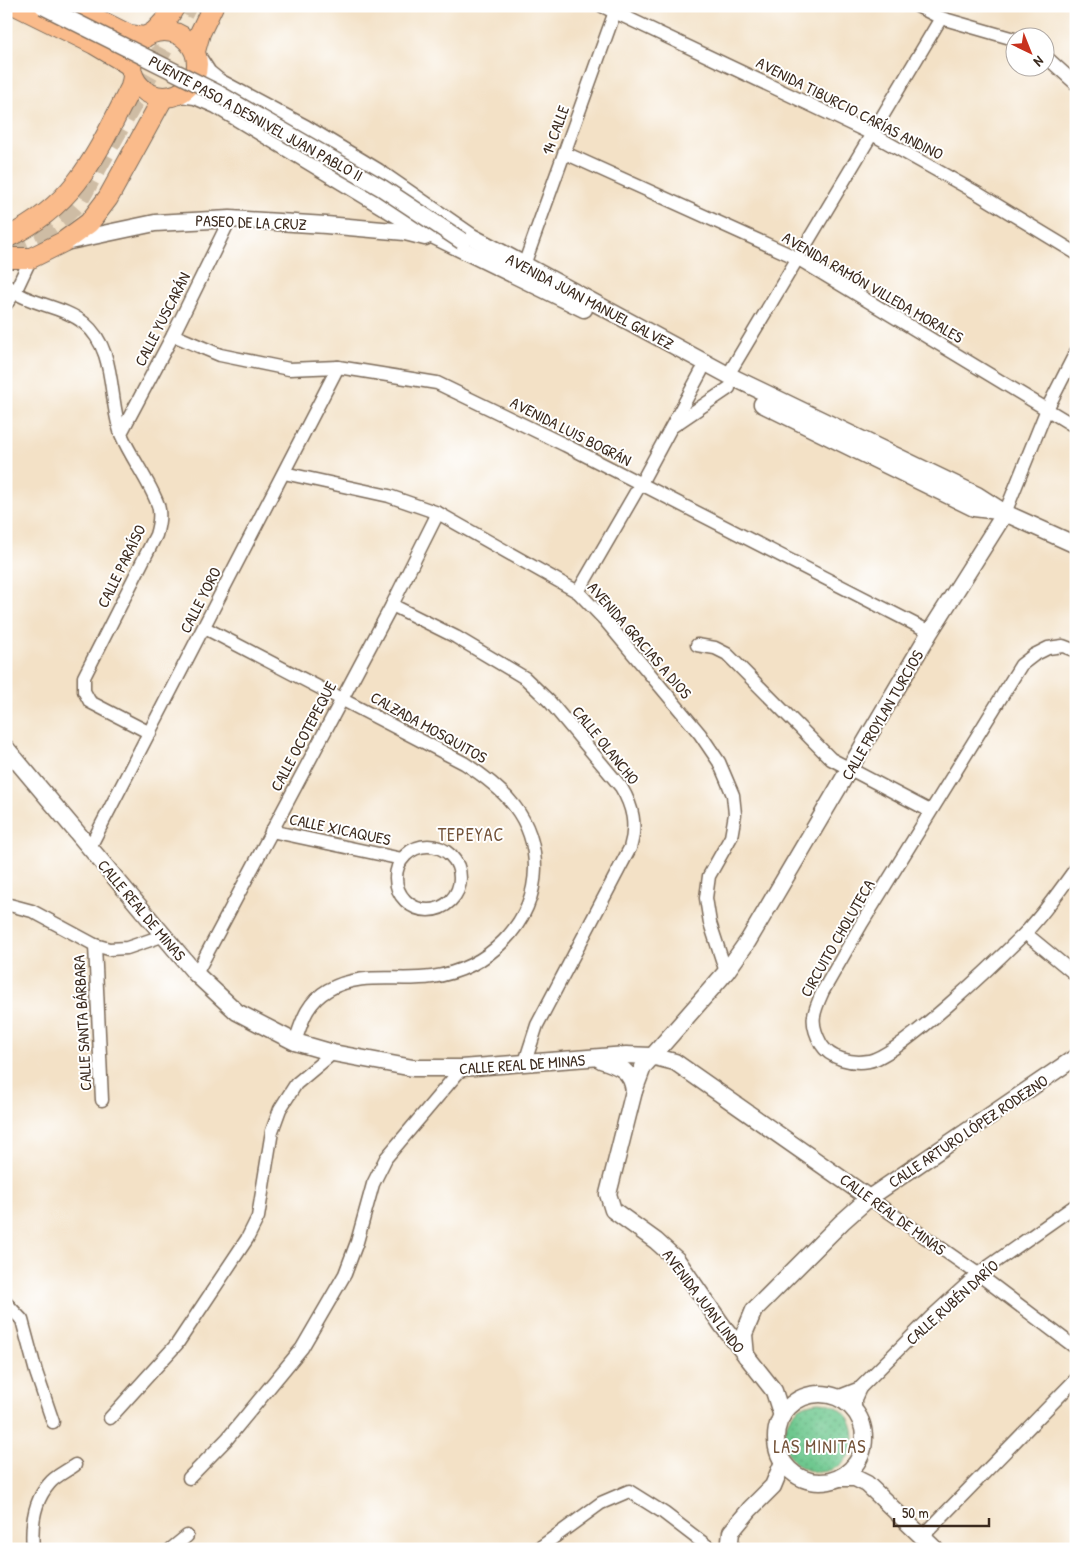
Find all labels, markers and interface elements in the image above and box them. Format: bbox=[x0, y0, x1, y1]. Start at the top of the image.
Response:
north arrow bbox=[1004, 28, 1054, 78]
street label: PUENTE PASO A DESNIVEL JUAN PABLO II bbox=[145, 50, 367, 186]
street label: AVENIDA TIBURCIO CARÍAS ANDINO bbox=[753, 51, 947, 165]
text: N bbox=[1030, 52, 1048, 72]
street label: 14 CALLE bbox=[536, 102, 574, 158]
street label: PASEO DE LA CRUZ bbox=[195, 209, 307, 235]
street label: AVENIDA RAMÓN VILLEDA MORALES bbox=[778, 226, 968, 348]
street label: AVENIDA JUAN MANUEL GALVEZ bbox=[502, 247, 678, 355]
street label: CALLE YUSCARÁN bbox=[129, 268, 195, 370]
street label: AVENIDA LUIS BOGRÁN bbox=[507, 391, 635, 471]
street label: CALLE PARAÍSO bbox=[91, 521, 151, 611]
street label: CALLE YORO bbox=[174, 563, 226, 637]
street label: AVENIDA GRACIAS A DIOS bbox=[583, 577, 697, 704]
street label: CALLE FROYLAN TURCIOS bbox=[836, 645, 929, 784]
street label: CALLE OCOTEPEQUE bbox=[265, 677, 341, 795]
street label: CALZADA MOSQUITOS bbox=[367, 686, 492, 768]
street label: CALLE OLANCHO bbox=[567, 701, 645, 789]
street label: CALLE XICAQUES bbox=[287, 808, 393, 851]
district label: TEPEYAC bbox=[438, 822, 504, 847]
street label: CALLE REAL DE MINAS bbox=[93, 855, 191, 966]
street label: CIRCUITO CHOLUTECA bbox=[794, 875, 880, 1001]
street label: CALLE SANTA BÁRBARA bbox=[67, 954, 97, 1092]
street label: CALLE REAL DE MINAS bbox=[458, 1049, 586, 1079]
street label: CALLE ARTURO LÓPEZ RODEZNO bbox=[884, 1069, 1052, 1193]
street label: CALLE REAL DE MINAS bbox=[835, 1168, 951, 1260]
street label: AVENIDA JUAN LINDO bbox=[658, 1245, 750, 1357]
street label: CALLE RUBÉN DARÍO bbox=[901, 1254, 1003, 1350]
district label: LAS MINITAS bbox=[773, 1434, 867, 1459]
scale bar bbox=[894, 1495, 990, 1527]
text: 50 m bbox=[902, 1502, 929, 1523]

